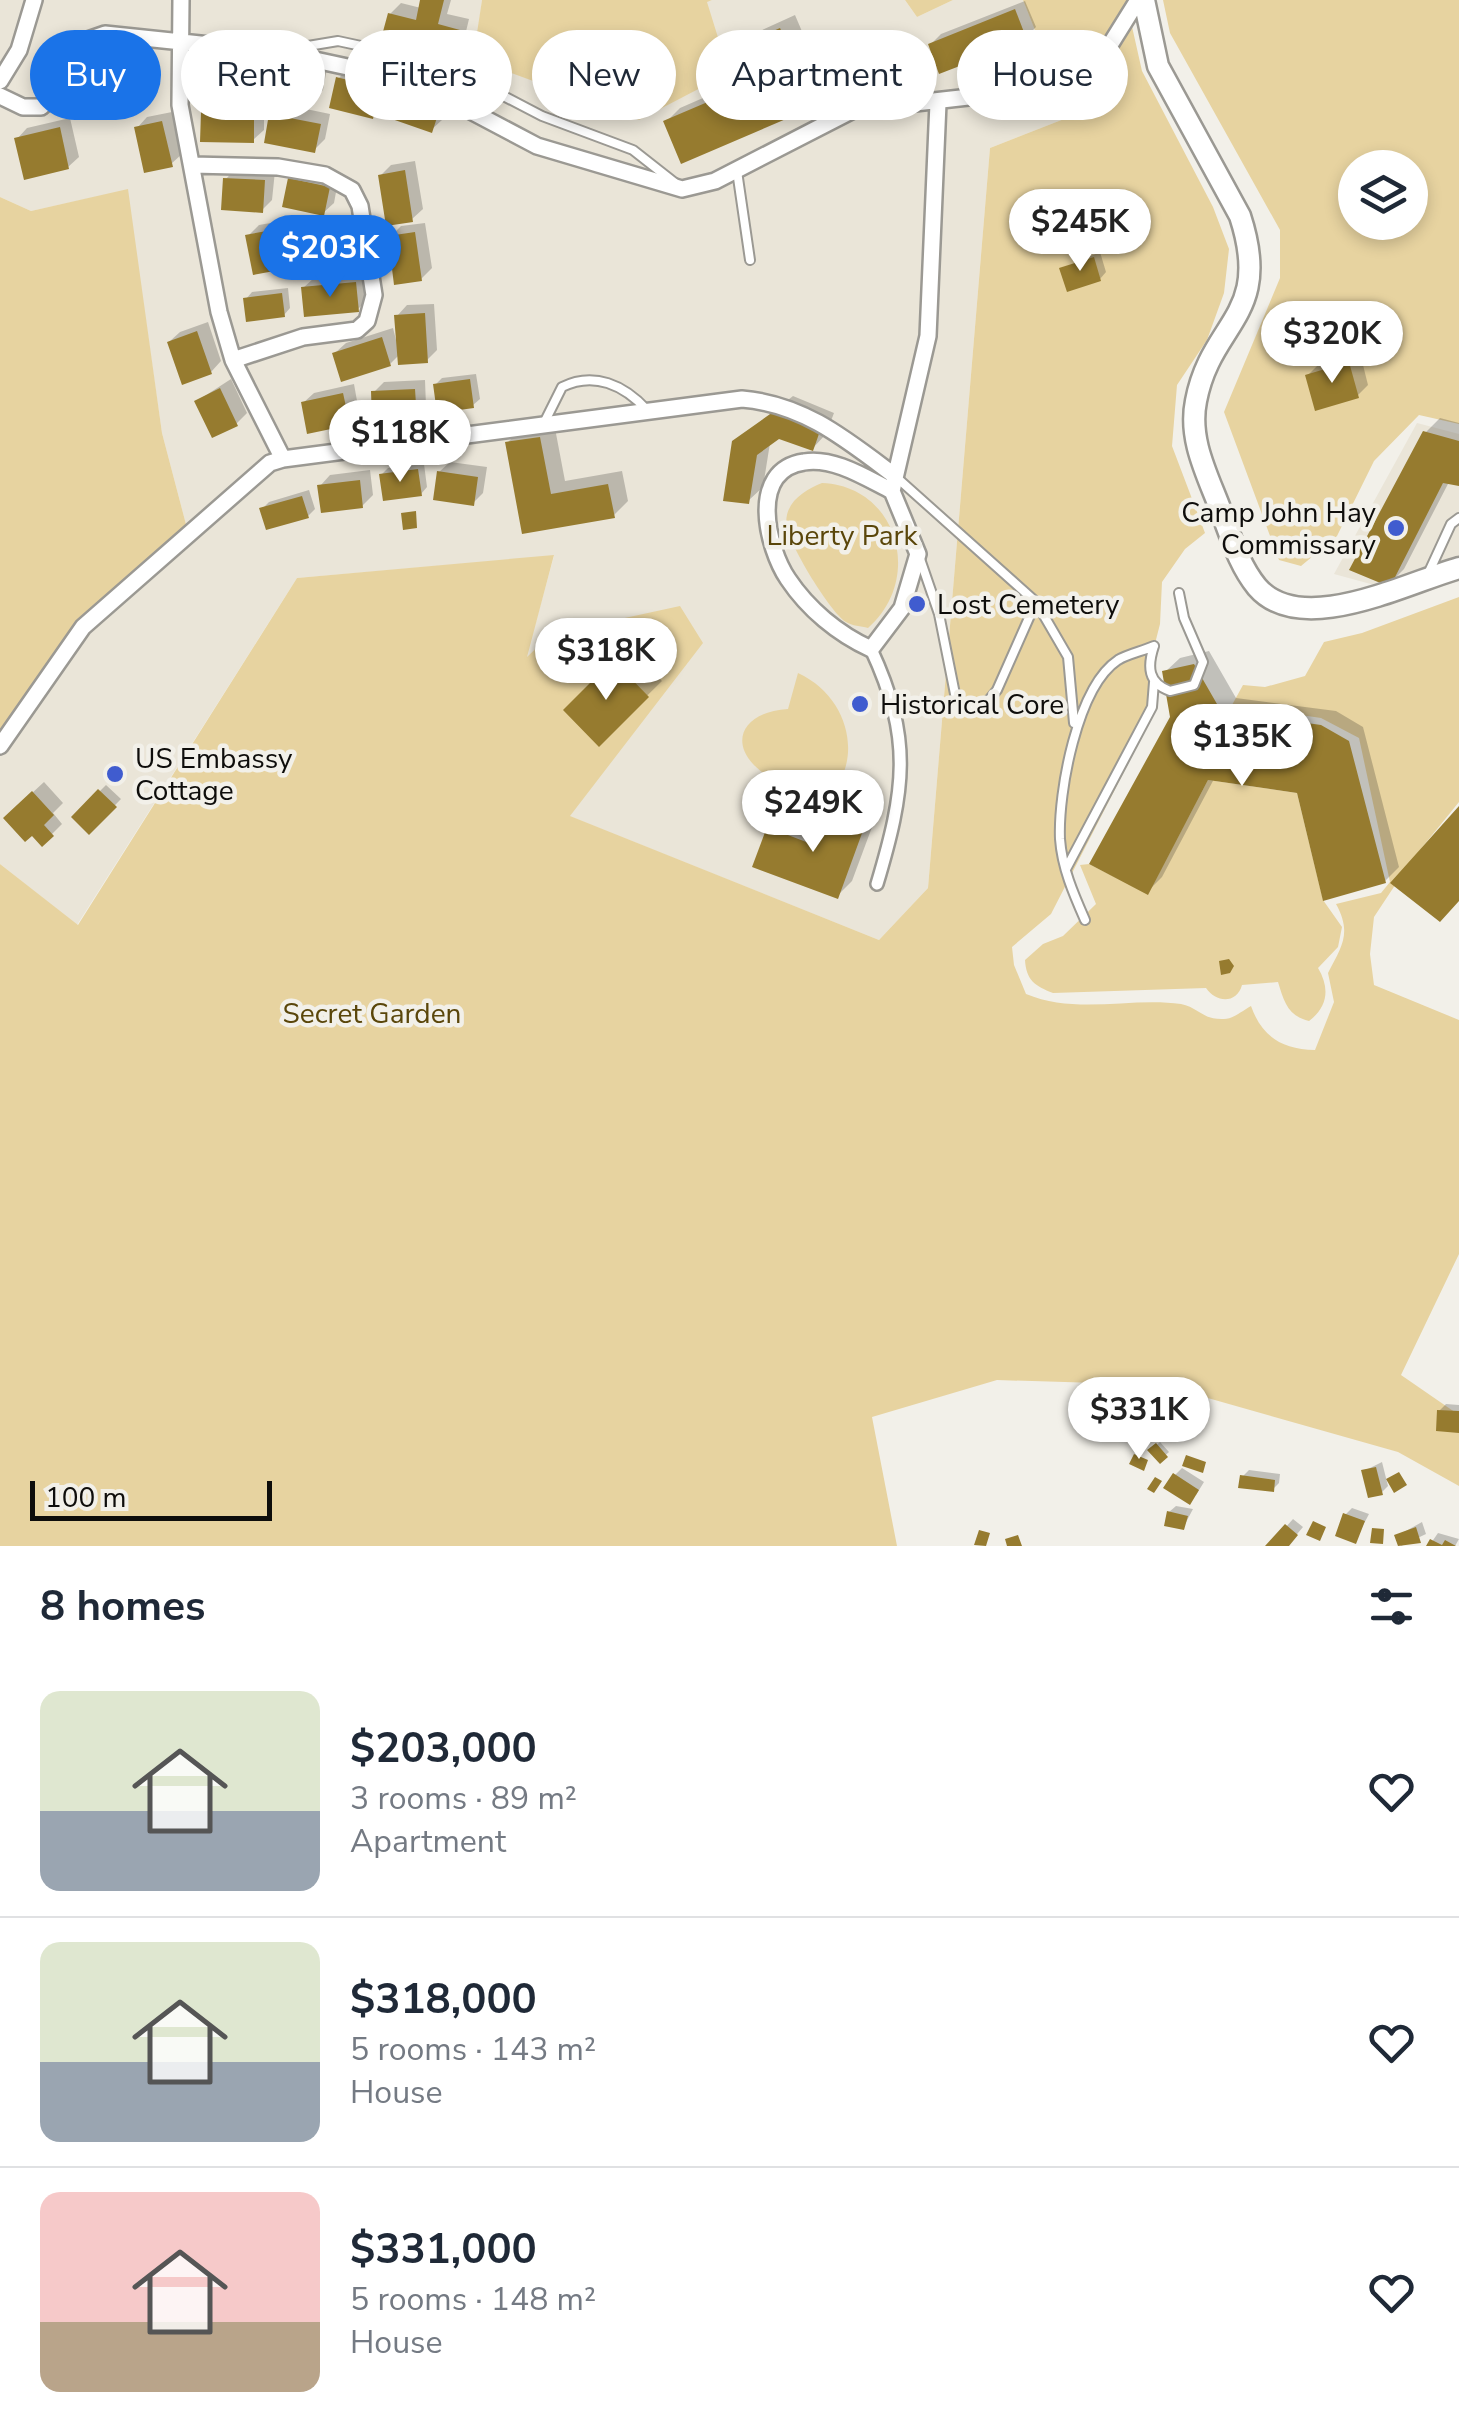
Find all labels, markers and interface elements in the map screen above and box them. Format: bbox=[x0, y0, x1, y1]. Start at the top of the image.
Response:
chip: Buy bbox=[30, 30, 161, 120]
chip: Rent bbox=[181, 30, 325, 120]
chip: Filters bbox=[345, 30, 512, 120]
chip: New bbox=[532, 30, 676, 120]
chip: Apartment bbox=[696, 30, 937, 120]
chip: House bbox=[957, 30, 1128, 120]
map controls bbox=[1338, 150, 1428, 240]
button: layers bbox=[1338, 150, 1428, 240]
pin: $245K bbox=[1010, 189, 1150, 274]
text: $245K bbox=[1031, 200, 1129, 243]
pin: $203K bbox=[260, 215, 400, 300]
text: $203K bbox=[281, 226, 379, 269]
pin: $320K bbox=[1262, 301, 1402, 386]
text: $320K bbox=[1283, 312, 1381, 355]
pin: $118K bbox=[330, 400, 470, 485]
text: $118K bbox=[351, 411, 449, 454]
place label: Camp John Hay Commissary bbox=[1181, 494, 1377, 564]
park label: Liberty Park bbox=[766, 517, 919, 555]
marker: Camp John Hay Commissary bbox=[1385, 517, 1407, 539]
place label: Lost Cemetery bbox=[937, 586, 1120, 624]
marker: Lost Cemetery bbox=[906, 593, 928, 615]
pin: $318K bbox=[536, 618, 676, 703]
text: $318K bbox=[557, 629, 655, 672]
place label: Historical Core bbox=[880, 686, 1064, 724]
marker: Historical Core bbox=[849, 693, 871, 715]
pin: $135K bbox=[1172, 704, 1312, 789]
text: $135K bbox=[1193, 715, 1291, 758]
place label: US Embassy Cottage bbox=[135, 740, 293, 810]
marker: US Embassy Cottage bbox=[104, 763, 126, 785]
pin: $249K bbox=[743, 770, 883, 855]
text: $249K bbox=[764, 781, 862, 824]
park label: Secret Garden bbox=[283, 995, 461, 1033]
pin: $331K bbox=[1069, 1377, 1209, 1462]
text: $331K bbox=[1090, 1388, 1188, 1431]
scale bar bbox=[30, 1476, 272, 1520]
text: 100 m bbox=[45, 1479, 127, 1517]
text: 8 homes bbox=[40, 1578, 205, 1635]
icon: filters bbox=[1364, 1579, 1419, 1634]
text: $203,000 bbox=[350, 1720, 537, 1777]
icon: home bbox=[120, 1731, 240, 1851]
icon: heart bbox=[1364, 1764, 1419, 1819]
text: 3 rooms · 89 m² bbox=[350, 1777, 577, 1820]
text: Apartment bbox=[350, 1820, 506, 1863]
text: $318,000 bbox=[350, 1971, 537, 2028]
icon: home bbox=[120, 1982, 240, 2102]
icon: heart bbox=[1364, 2015, 1419, 2070]
text: 5 rooms · 143 m² bbox=[350, 2028, 596, 2071]
text: House bbox=[350, 2071, 443, 2114]
text: $331,000 bbox=[350, 2221, 537, 2278]
icon: home bbox=[120, 2232, 240, 2352]
icon: heart bbox=[1364, 2265, 1419, 2320]
text: 5 rooms · 148 m² bbox=[350, 2278, 596, 2321]
text: House bbox=[350, 2321, 443, 2364]

